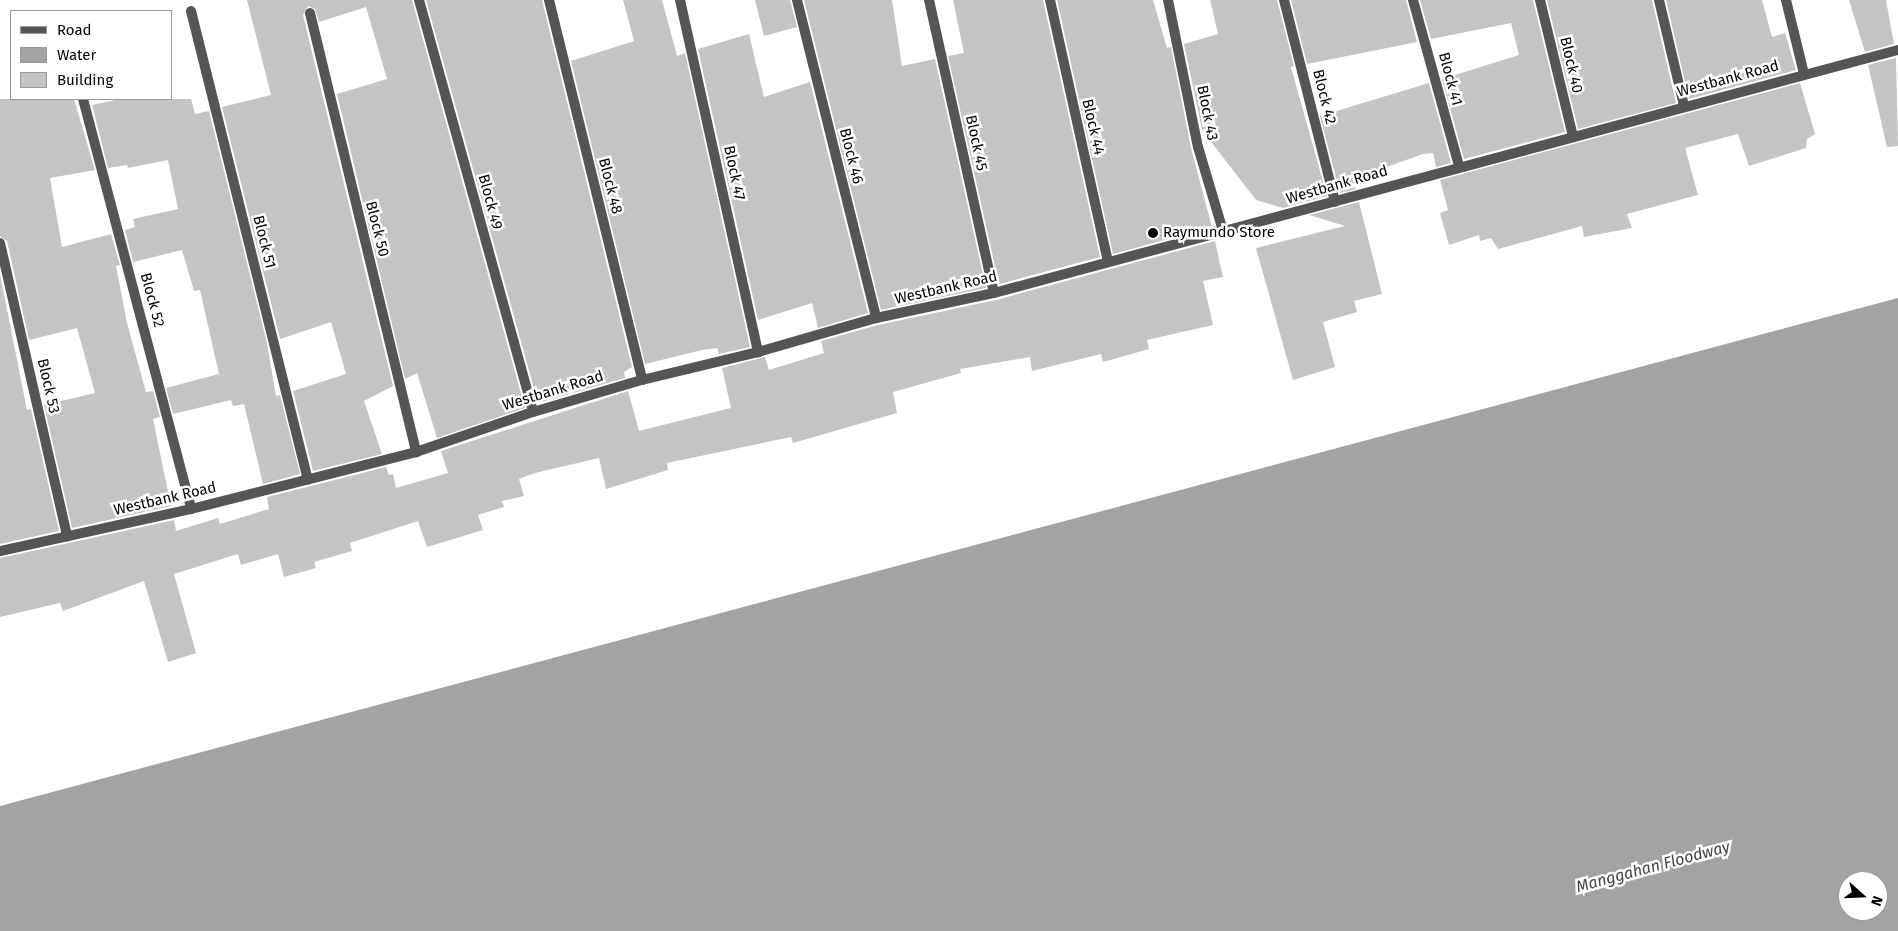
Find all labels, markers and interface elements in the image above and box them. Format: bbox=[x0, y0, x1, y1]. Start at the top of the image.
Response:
legend bbox=[10, 10, 172, 100]
text: Road bbox=[57, 21, 92, 39]
street label: Block 40 bbox=[1556, 35, 1586, 95]
text: Water bbox=[57, 46, 96, 64]
street label: Block 41 bbox=[1434, 50, 1466, 108]
street label: Westbank Road bbox=[1675, 57, 1781, 101]
street label: Block 42 bbox=[1308, 68, 1340, 126]
text: Building bbox=[57, 71, 113, 89]
street label: Block 43 bbox=[1193, 84, 1221, 142]
street label: Block 44 bbox=[1078, 97, 1108, 157]
street label: Block 45 bbox=[961, 114, 991, 172]
street label: Block 46 bbox=[835, 126, 867, 186]
street label: Block 47 bbox=[719, 144, 749, 202]
street label: Block 48 bbox=[594, 156, 626, 216]
street label: Westbank Road bbox=[1284, 162, 1390, 208]
street label: Block 49 bbox=[474, 172, 506, 232]
street label: Block 50 bbox=[361, 199, 393, 259]
street label: Block 51 bbox=[249, 213, 279, 271]
place label: Raymundo Store bbox=[1163, 224, 1275, 242]
marker: Raymundo Store bbox=[1147, 227, 1159, 239]
street label: Westbank Road bbox=[893, 267, 999, 309]
street label: Block 52 bbox=[136, 271, 168, 329]
street label: Block 53 bbox=[33, 357, 63, 415]
street label: Westbank Road bbox=[500, 367, 606, 415]
street label: Westbank Road bbox=[112, 478, 218, 520]
water label: Manggahan Floodway bbox=[1574, 837, 1732, 897]
north arrow bbox=[1838, 871, 1888, 921]
text: N bbox=[1867, 894, 1886, 908]

